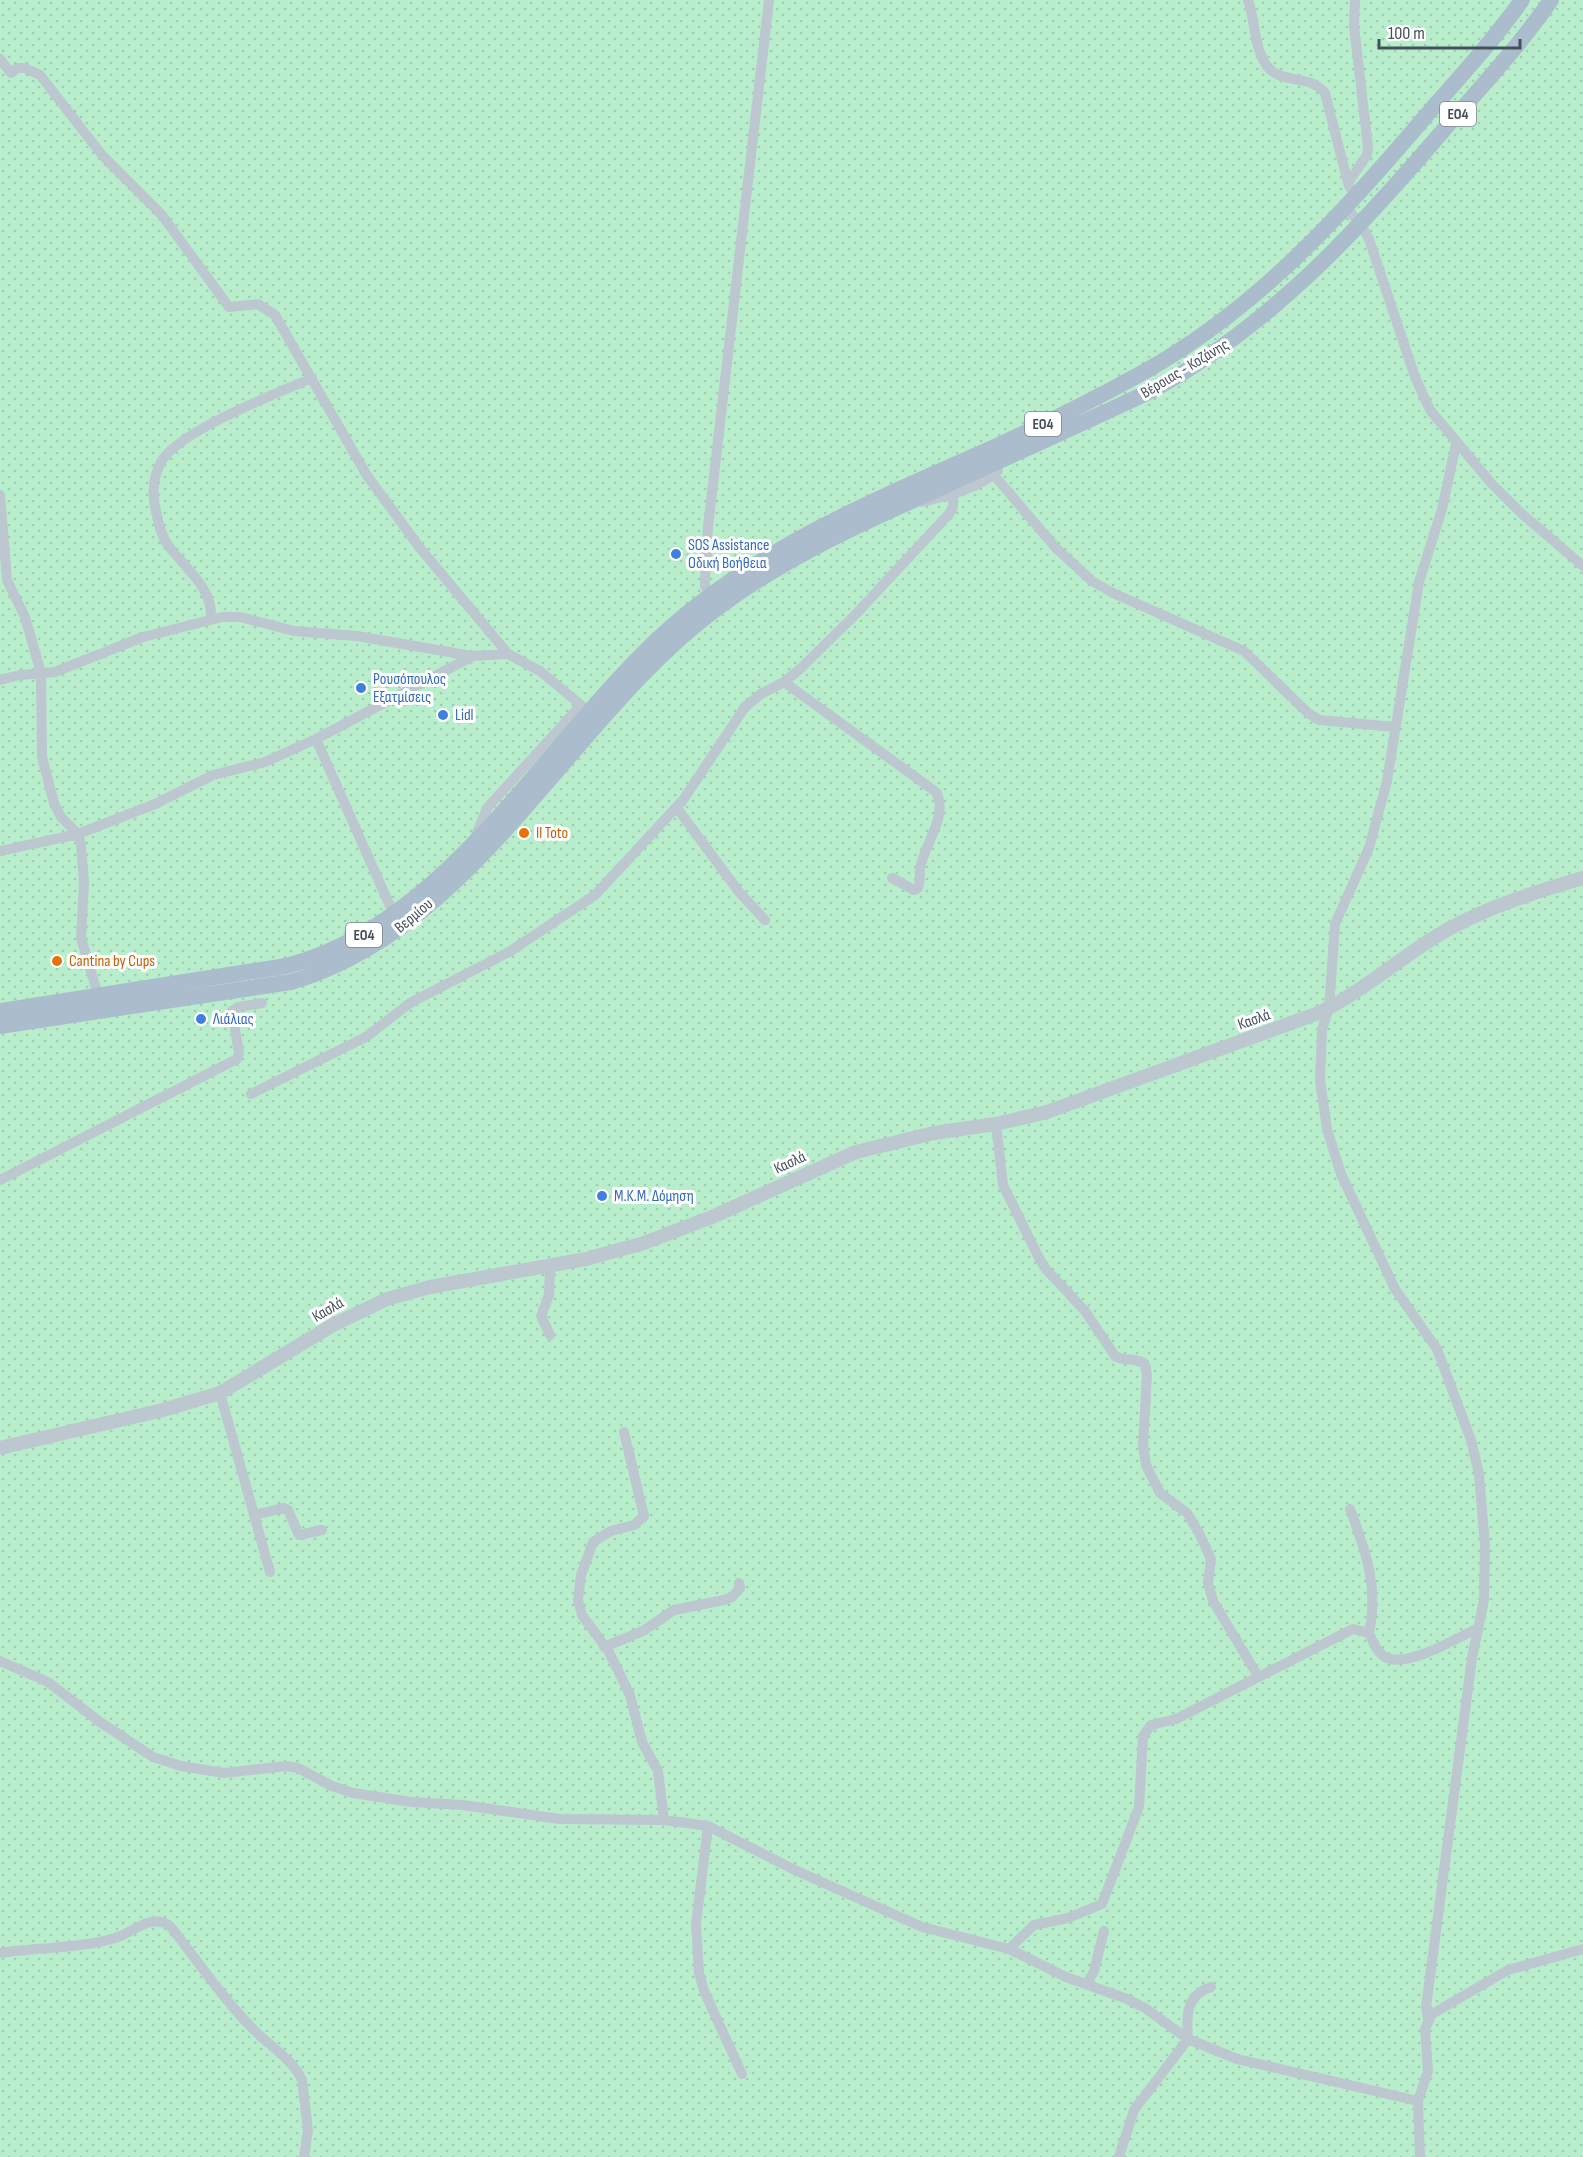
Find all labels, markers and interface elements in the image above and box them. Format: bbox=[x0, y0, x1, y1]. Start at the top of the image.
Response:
scale bar bbox=[1379, 12, 1520, 50]
text: 100 m bbox=[1388, 23, 1425, 44]
road number: ΕΟ4 bbox=[1440, 102, 1476, 126]
street label: Βέροιας - Κοζάνης bbox=[1138, 335, 1232, 403]
road number: ΕΟ4 bbox=[1025, 412, 1061, 436]
place label: SOS Assistance Οδική Βοήθεια bbox=[688, 536, 770, 573]
marker: SOS Assistance Οδική Βοήθεια bbox=[669, 547, 683, 561]
place label: Ρουσόπουλος Εξατμίσεις bbox=[373, 670, 446, 707]
marker: Ρουσόπουλος Εξατμίσεις bbox=[354, 681, 368, 695]
place label: Lidl bbox=[455, 706, 474, 725]
marker: Lidl bbox=[436, 708, 450, 722]
place label: Il Toto bbox=[536, 824, 568, 843]
marker: Il Toto bbox=[517, 826, 531, 840]
street label: Βερμίου bbox=[391, 895, 437, 937]
road number: ΕΟ4 bbox=[346, 923, 382, 947]
place label: Cantina by Cups bbox=[69, 952, 155, 971]
marker: Cantina by Cups bbox=[50, 954, 64, 968]
street label: Κασλά bbox=[1235, 1005, 1273, 1035]
place label: Λιάλιας bbox=[212, 1010, 254, 1029]
marker: Λιάλιας bbox=[194, 1012, 208, 1026]
street label: Κασλά bbox=[771, 1147, 809, 1179]
place label: Μ.Κ.Μ. Δόμηση bbox=[614, 1187, 694, 1206]
marker: Μ.Κ.Μ. Δόμηση bbox=[595, 1189, 609, 1203]
street label: Κασλά bbox=[309, 1293, 347, 1326]

